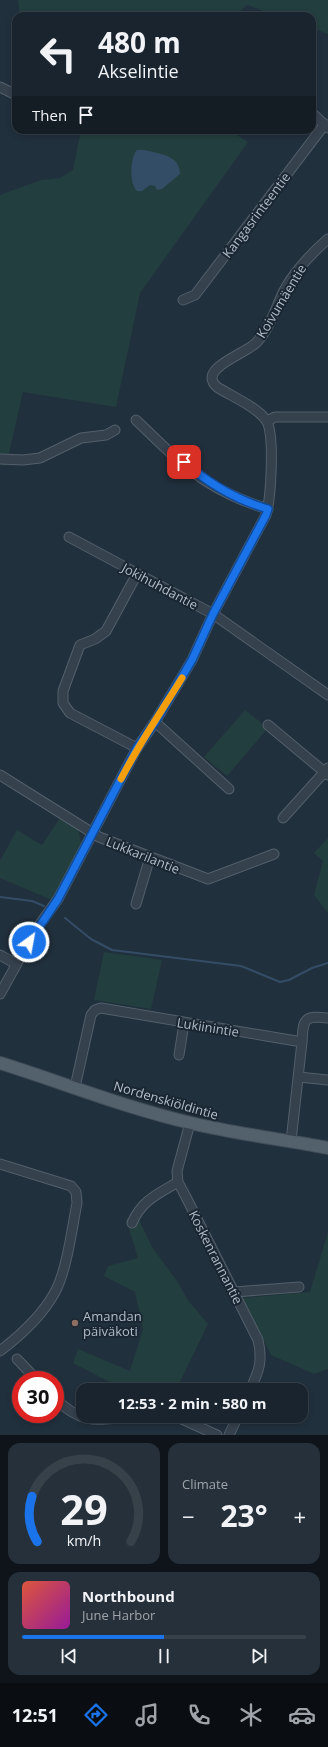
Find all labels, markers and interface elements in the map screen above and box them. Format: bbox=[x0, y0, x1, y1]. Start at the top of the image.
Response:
text: 480 m bbox=[98, 23, 181, 61]
icon: left bbox=[32, 28, 84, 80]
text: Akselintie bbox=[98, 59, 179, 83]
icon: arrive bbox=[75, 104, 97, 126]
text: Then bbox=[32, 105, 67, 125]
street label: Kangasrinteentie bbox=[218, 169, 294, 261]
street label: Koivumäentie bbox=[252, 261, 310, 341]
pin bbox=[167, 445, 201, 479]
icon: arrive bbox=[173, 451, 195, 473]
street label: Jokihuhdantie bbox=[117, 557, 201, 614]
street label: Lukkarilantie bbox=[103, 832, 183, 878]
position arrow bbox=[8, 921, 50, 963]
street label: Lukiinintie bbox=[176, 1013, 240, 1041]
street label: Nordenskiöldintie bbox=[112, 1076, 220, 1124]
street label: Koskenrannantie bbox=[185, 1207, 247, 1307]
place label: Amandan päiväkoti bbox=[83, 1307, 142, 1340]
marker: Amandan päiväkoti bbox=[70, 1318, 80, 1328]
speed limit sign: 30 bbox=[12, 1371, 64, 1423]
text: 12:53 · 2 min · 580 m bbox=[118, 1393, 266, 1413]
text: Climate bbox=[182, 1475, 228, 1493]
text: 29 bbox=[60, 1480, 108, 1536]
text: 23° bbox=[220, 1495, 268, 1536]
text: − bbox=[182, 1501, 195, 1531]
text: + bbox=[293, 1501, 306, 1531]
text: km/h bbox=[67, 1530, 101, 1549]
text: Northbound bbox=[82, 1586, 175, 1606]
text: June Harbor bbox=[82, 1606, 155, 1624]
icon: previous bbox=[58, 1645, 80, 1667]
icon: pause bbox=[153, 1645, 175, 1667]
icon: next bbox=[248, 1645, 270, 1667]
icon: directions bbox=[82, 1701, 110, 1729]
icon: music bbox=[133, 1701, 161, 1729]
icon: phone bbox=[185, 1701, 213, 1729]
icon: climate bbox=[237, 1701, 265, 1729]
icon: car bbox=[288, 1701, 316, 1729]
text: 12:51 bbox=[12, 1703, 58, 1727]

